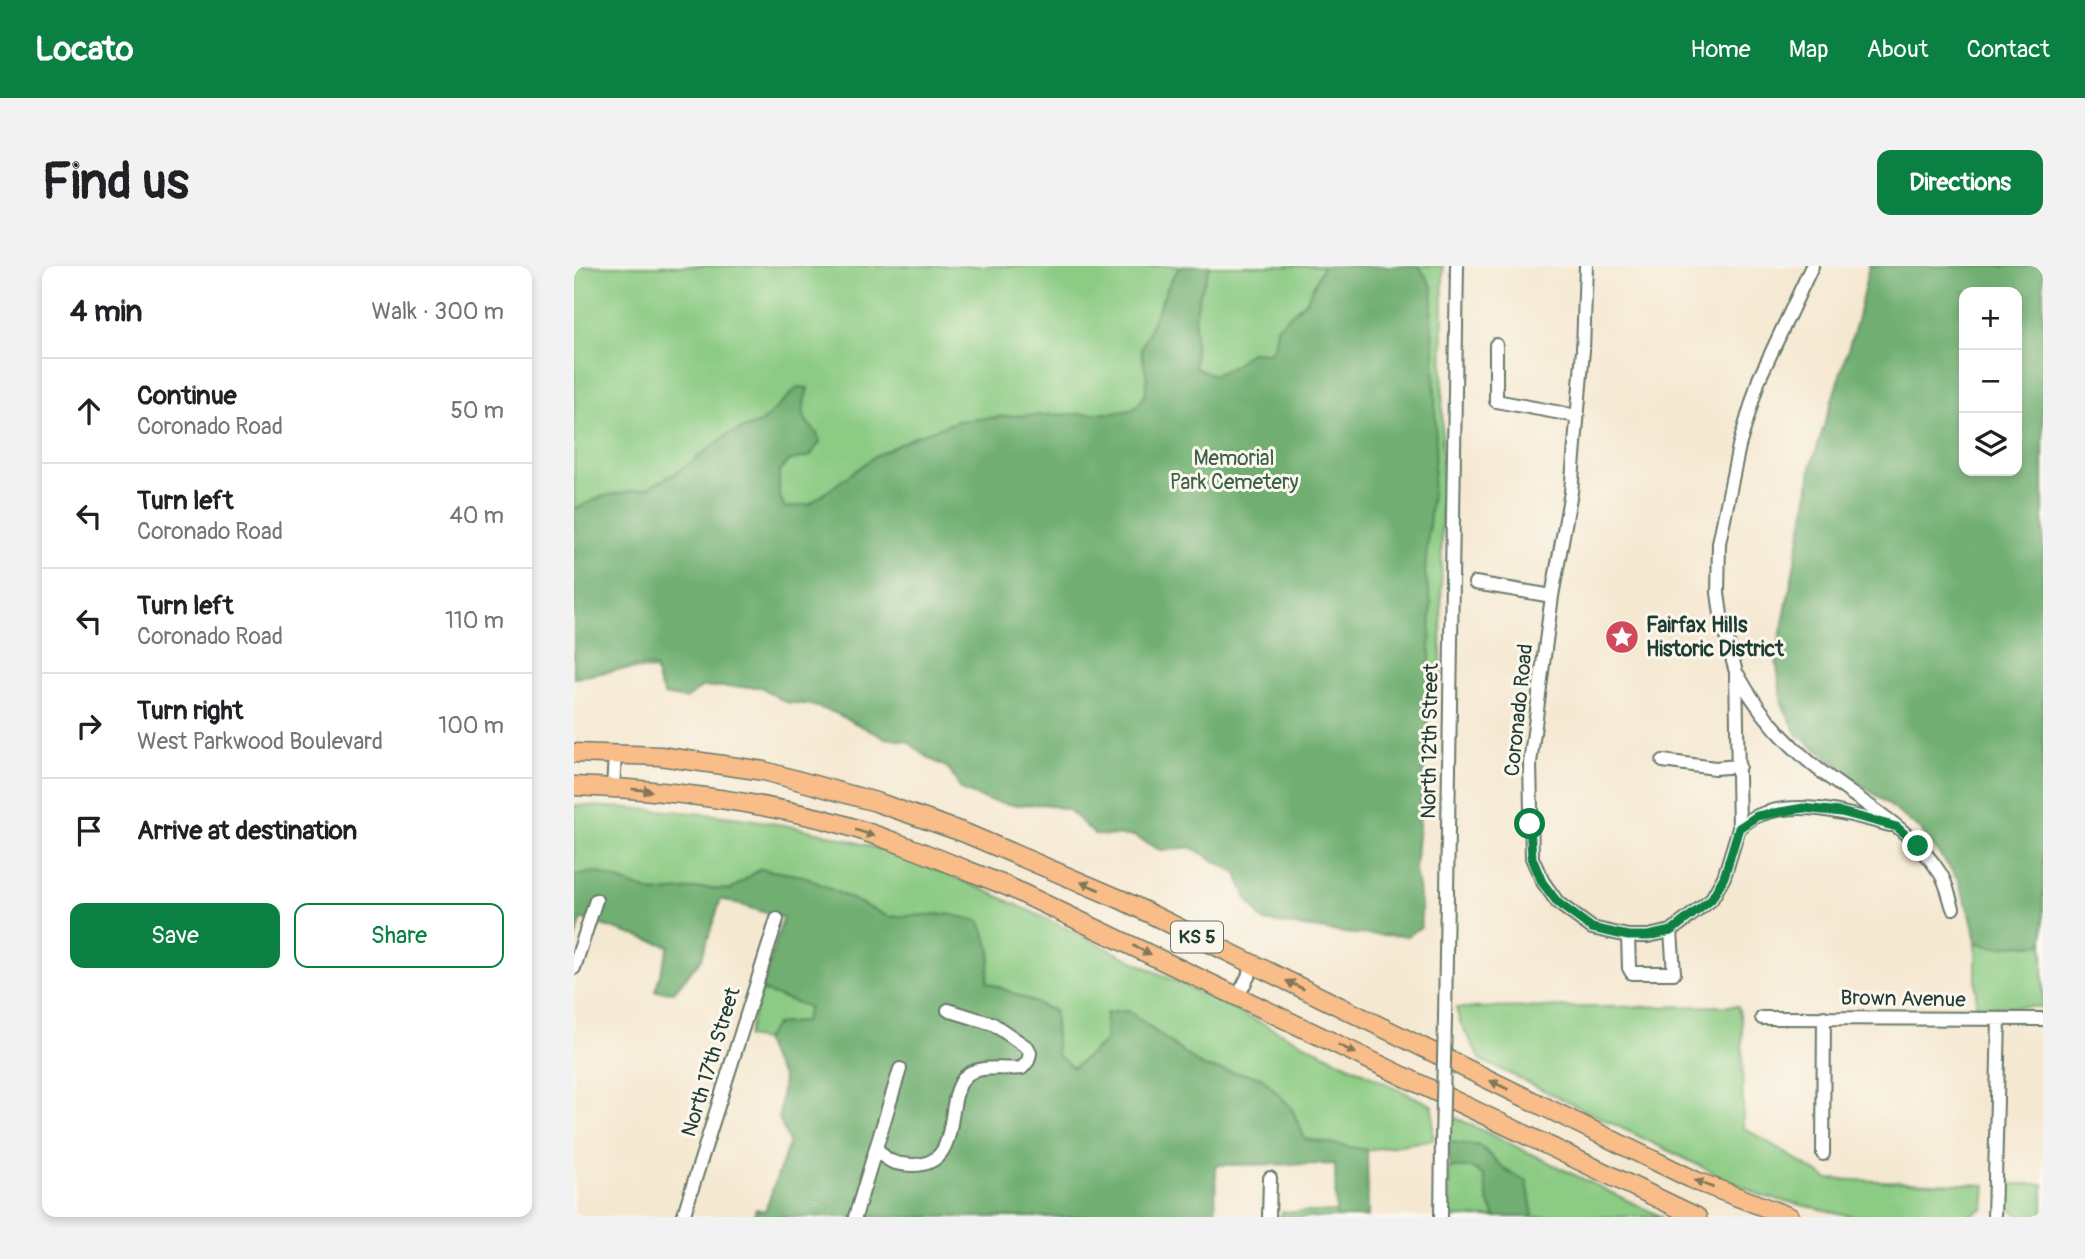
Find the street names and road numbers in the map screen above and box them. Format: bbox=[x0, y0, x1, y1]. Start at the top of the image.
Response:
street label: Coronado Road bbox=[1499, 642, 1539, 778]
street label: North 12th Street bbox=[1415, 662, 1445, 819]
road number: KS 5 bbox=[1171, 922, 1223, 952]
street label: North 17th Street bbox=[675, 983, 747, 1140]
street label: Brown Avenue bbox=[1840, 984, 1966, 1014]

